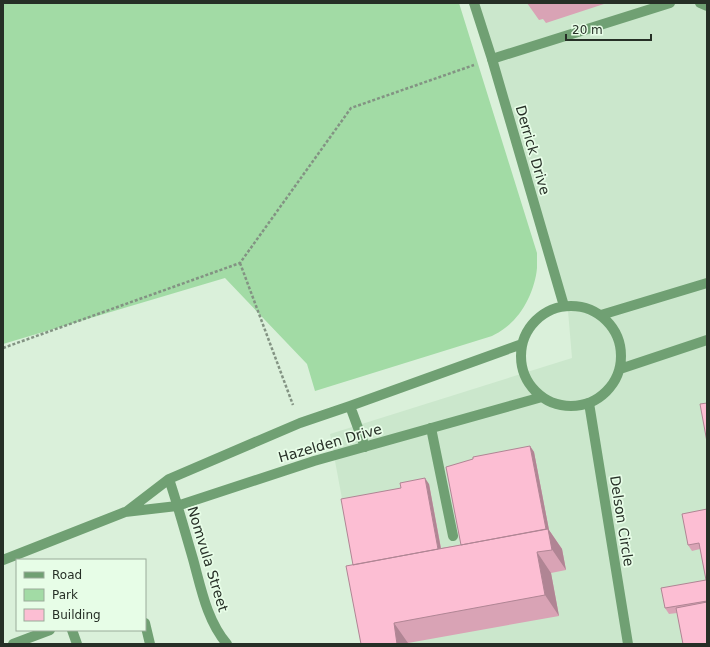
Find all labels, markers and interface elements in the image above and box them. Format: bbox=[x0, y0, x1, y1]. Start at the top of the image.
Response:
scale bar bbox=[566, 16, 651, 42]
text: 20 m bbox=[572, 23, 603, 37]
street label: Derrick Drive bbox=[513, 104, 553, 196]
street label: Hazelden Drive bbox=[276, 421, 384, 465]
street label: Delson Circle bbox=[607, 474, 637, 568]
street label: Nomvula Street bbox=[184, 504, 232, 614]
legend bbox=[16, 559, 146, 631]
text: Road bbox=[52, 568, 82, 582]
text: Park bbox=[52, 588, 78, 602]
text: Building bbox=[52, 608, 101, 622]

